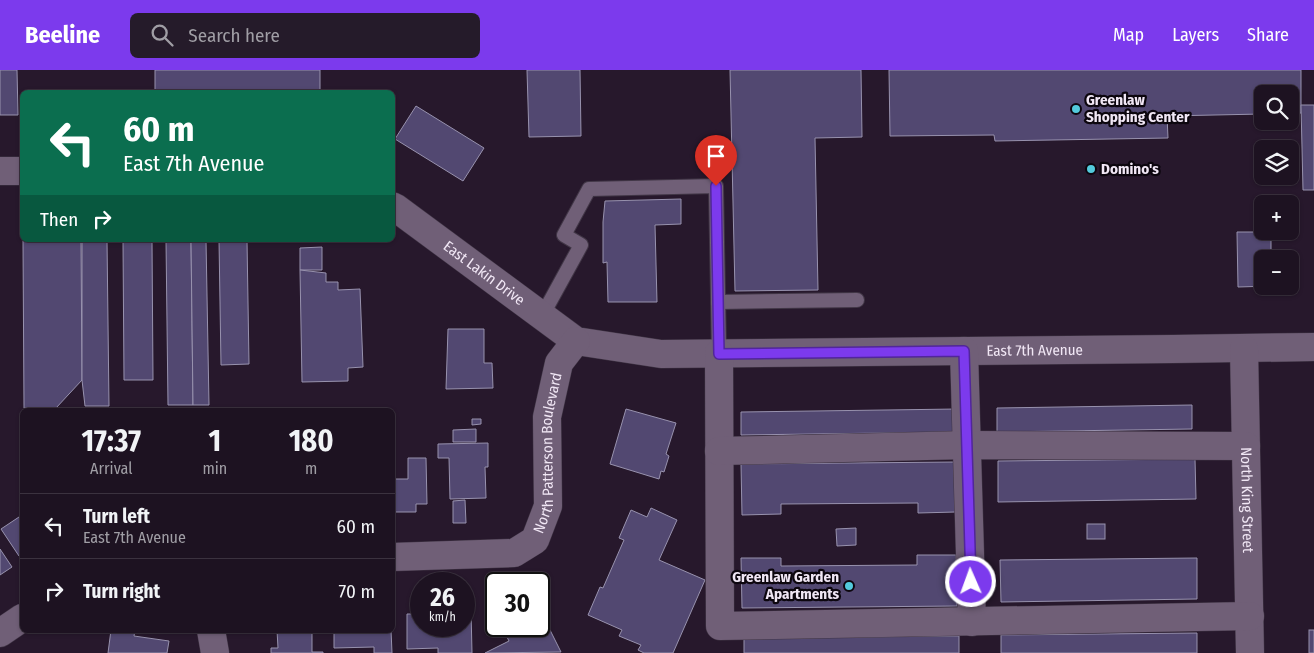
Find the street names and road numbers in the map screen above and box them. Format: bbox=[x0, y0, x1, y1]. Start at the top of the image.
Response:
street label: East Lakin Drive bbox=[440, 237, 528, 309]
street label: East 7th Avenue bbox=[986, 341, 1083, 360]
street label: North Patterson Boulevard bbox=[529, 371, 566, 536]
street label: North King Street bbox=[1237, 447, 1257, 553]

